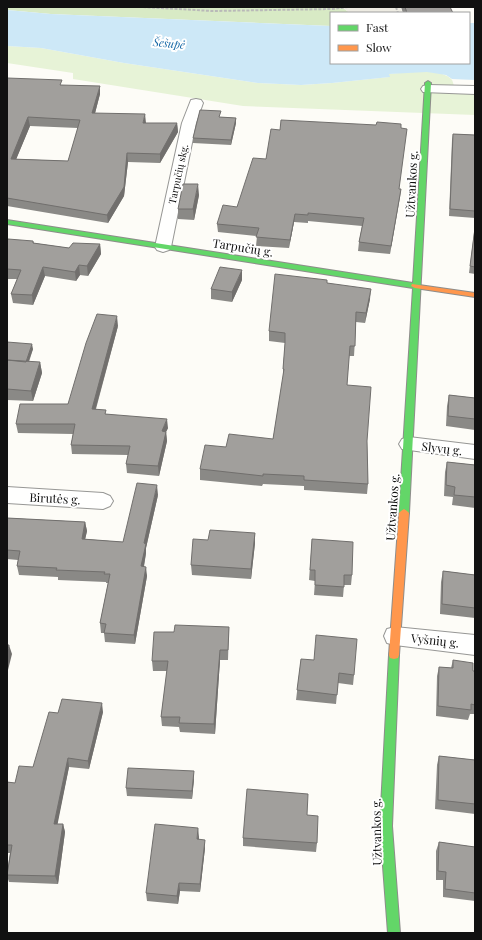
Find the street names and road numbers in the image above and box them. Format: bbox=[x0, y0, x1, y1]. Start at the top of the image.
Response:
street label: Tarpučių skg. bbox=[165, 143, 191, 205]
street label: Užtvankos g. bbox=[401, 150, 421, 218]
street label: Tarpučių g. bbox=[212, 234, 274, 260]
street label: Slyvų g. bbox=[421, 438, 463, 458]
street label: Užtvankos g. bbox=[382, 473, 402, 541]
street label: Birutės g. bbox=[29, 489, 81, 507]
street label: Vyšnių g. bbox=[409, 629, 460, 650]
street label: Užtvankos g. bbox=[367, 798, 385, 866]

